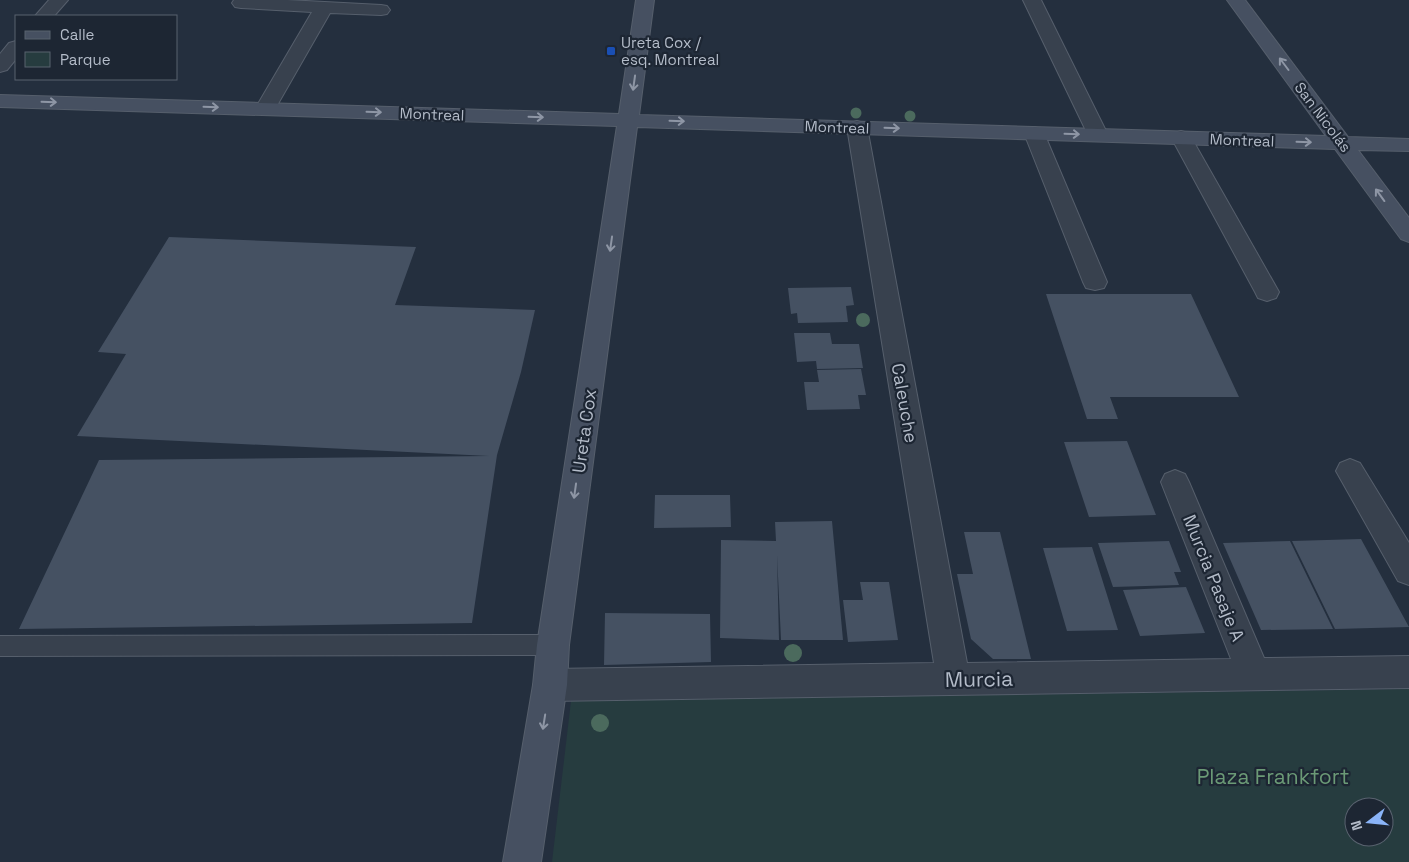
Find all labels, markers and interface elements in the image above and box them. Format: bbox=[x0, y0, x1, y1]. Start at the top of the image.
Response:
legend bbox=[15, 15, 178, 80]
text: Calle bbox=[60, 25, 95, 44]
place label: Ureta Cox / esq. Montreal bbox=[621, 33, 719, 69]
marker: Ureta Cox / esq. Montreal bbox=[605, 45, 617, 57]
text: Parque bbox=[60, 50, 111, 69]
one-way arrow bbox=[1278, 58, 1289, 71]
one-way arrow bbox=[628, 75, 638, 91]
street label: San Nicolás bbox=[1290, 78, 1356, 156]
one-way arrow bbox=[40, 97, 56, 107]
one-way arrow bbox=[202, 102, 219, 112]
street label: Montreal bbox=[399, 103, 465, 125]
one-way arrow bbox=[365, 107, 381, 117]
one-way arrow bbox=[528, 112, 544, 122]
street label: Montreal bbox=[804, 116, 870, 138]
one-way arrow bbox=[669, 117, 685, 126]
one-way arrow bbox=[884, 124, 900, 133]
one-way arrow bbox=[1064, 129, 1080, 139]
street label: Montreal bbox=[1209, 129, 1275, 151]
one-way arrow bbox=[1296, 137, 1312, 146]
one-way arrow bbox=[1375, 189, 1386, 202]
one-way arrow bbox=[605, 235, 615, 251]
street label: Caleuche bbox=[887, 361, 923, 445]
street label: Ureta Cox bbox=[567, 387, 601, 475]
one-way arrow bbox=[570, 483, 580, 499]
street label: Murcia Pasaje A bbox=[1178, 511, 1250, 645]
street label: Murcia bbox=[945, 665, 1013, 693]
one-way arrow bbox=[539, 713, 549, 729]
park label: Plaza Frankfort bbox=[1197, 763, 1349, 790]
north arrow bbox=[1344, 797, 1394, 847]
text: N bbox=[1347, 819, 1366, 833]

